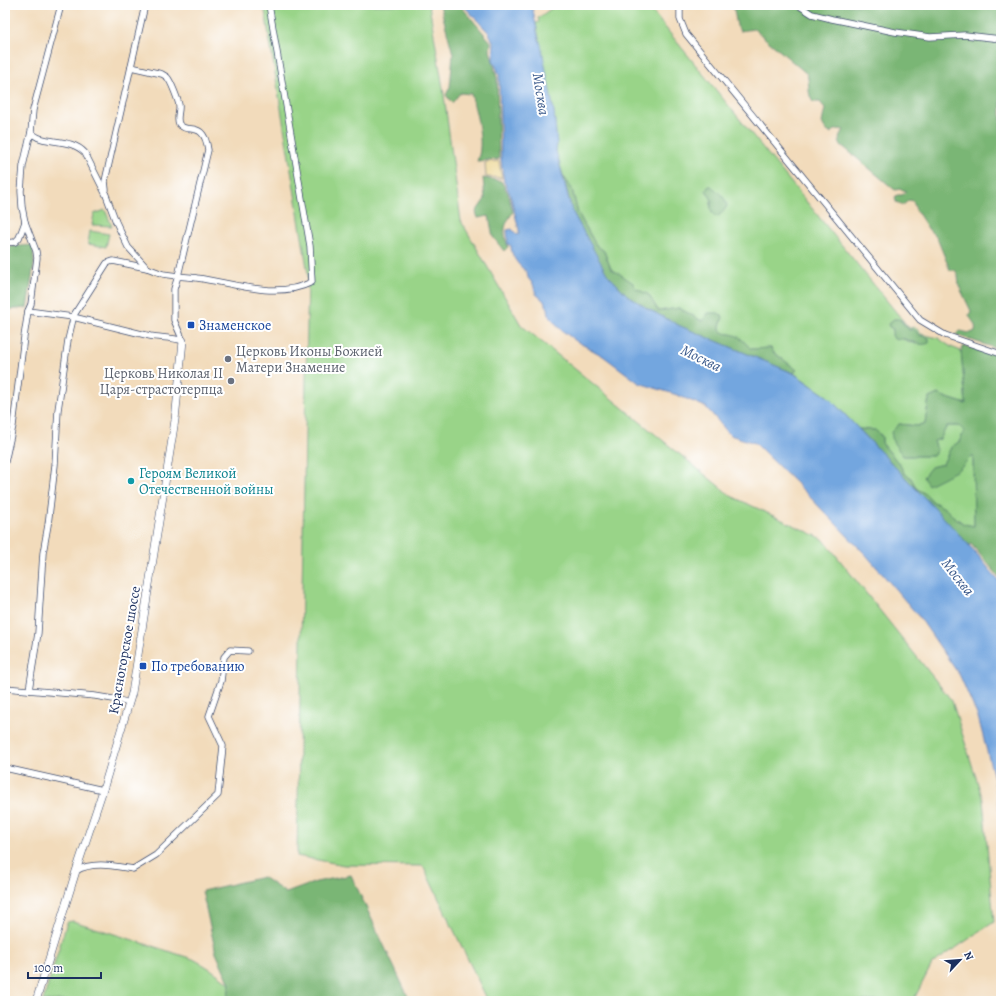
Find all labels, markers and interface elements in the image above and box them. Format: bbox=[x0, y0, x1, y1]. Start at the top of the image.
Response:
water label: Москва bbox=[528, 71, 554, 117]
place label: Знаменское bbox=[199, 316, 271, 335]
marker: Знаменское bbox=[186, 320, 196, 330]
water label: Москва bbox=[677, 340, 725, 376]
place label: Церковь Иконы Божией Матери Знамение bbox=[236, 342, 383, 377]
marker: Церковь Иконы Божией Матери Знамение bbox=[223, 354, 233, 364]
place label: Церковь Николая II Царя-страстотерпца bbox=[100, 364, 224, 399]
marker: Церковь Николая II Царя-страстотерпца bbox=[226, 376, 236, 386]
place label: Героям Великой Отечественной войны bbox=[139, 464, 273, 499]
marker: Героям Великой Отечественной войны bbox=[126, 476, 136, 486]
water label: Москва bbox=[937, 554, 979, 600]
street label: Красногорское шоссе bbox=[104, 584, 145, 716]
place label: По требованию bbox=[151, 657, 245, 676]
marker: По требованию bbox=[138, 661, 148, 671]
north arrow bbox=[940, 940, 980, 980]
text: N bbox=[960, 949, 977, 963]
scale bar bbox=[28, 954, 101, 980]
text: 100 m bbox=[34, 960, 63, 976]

